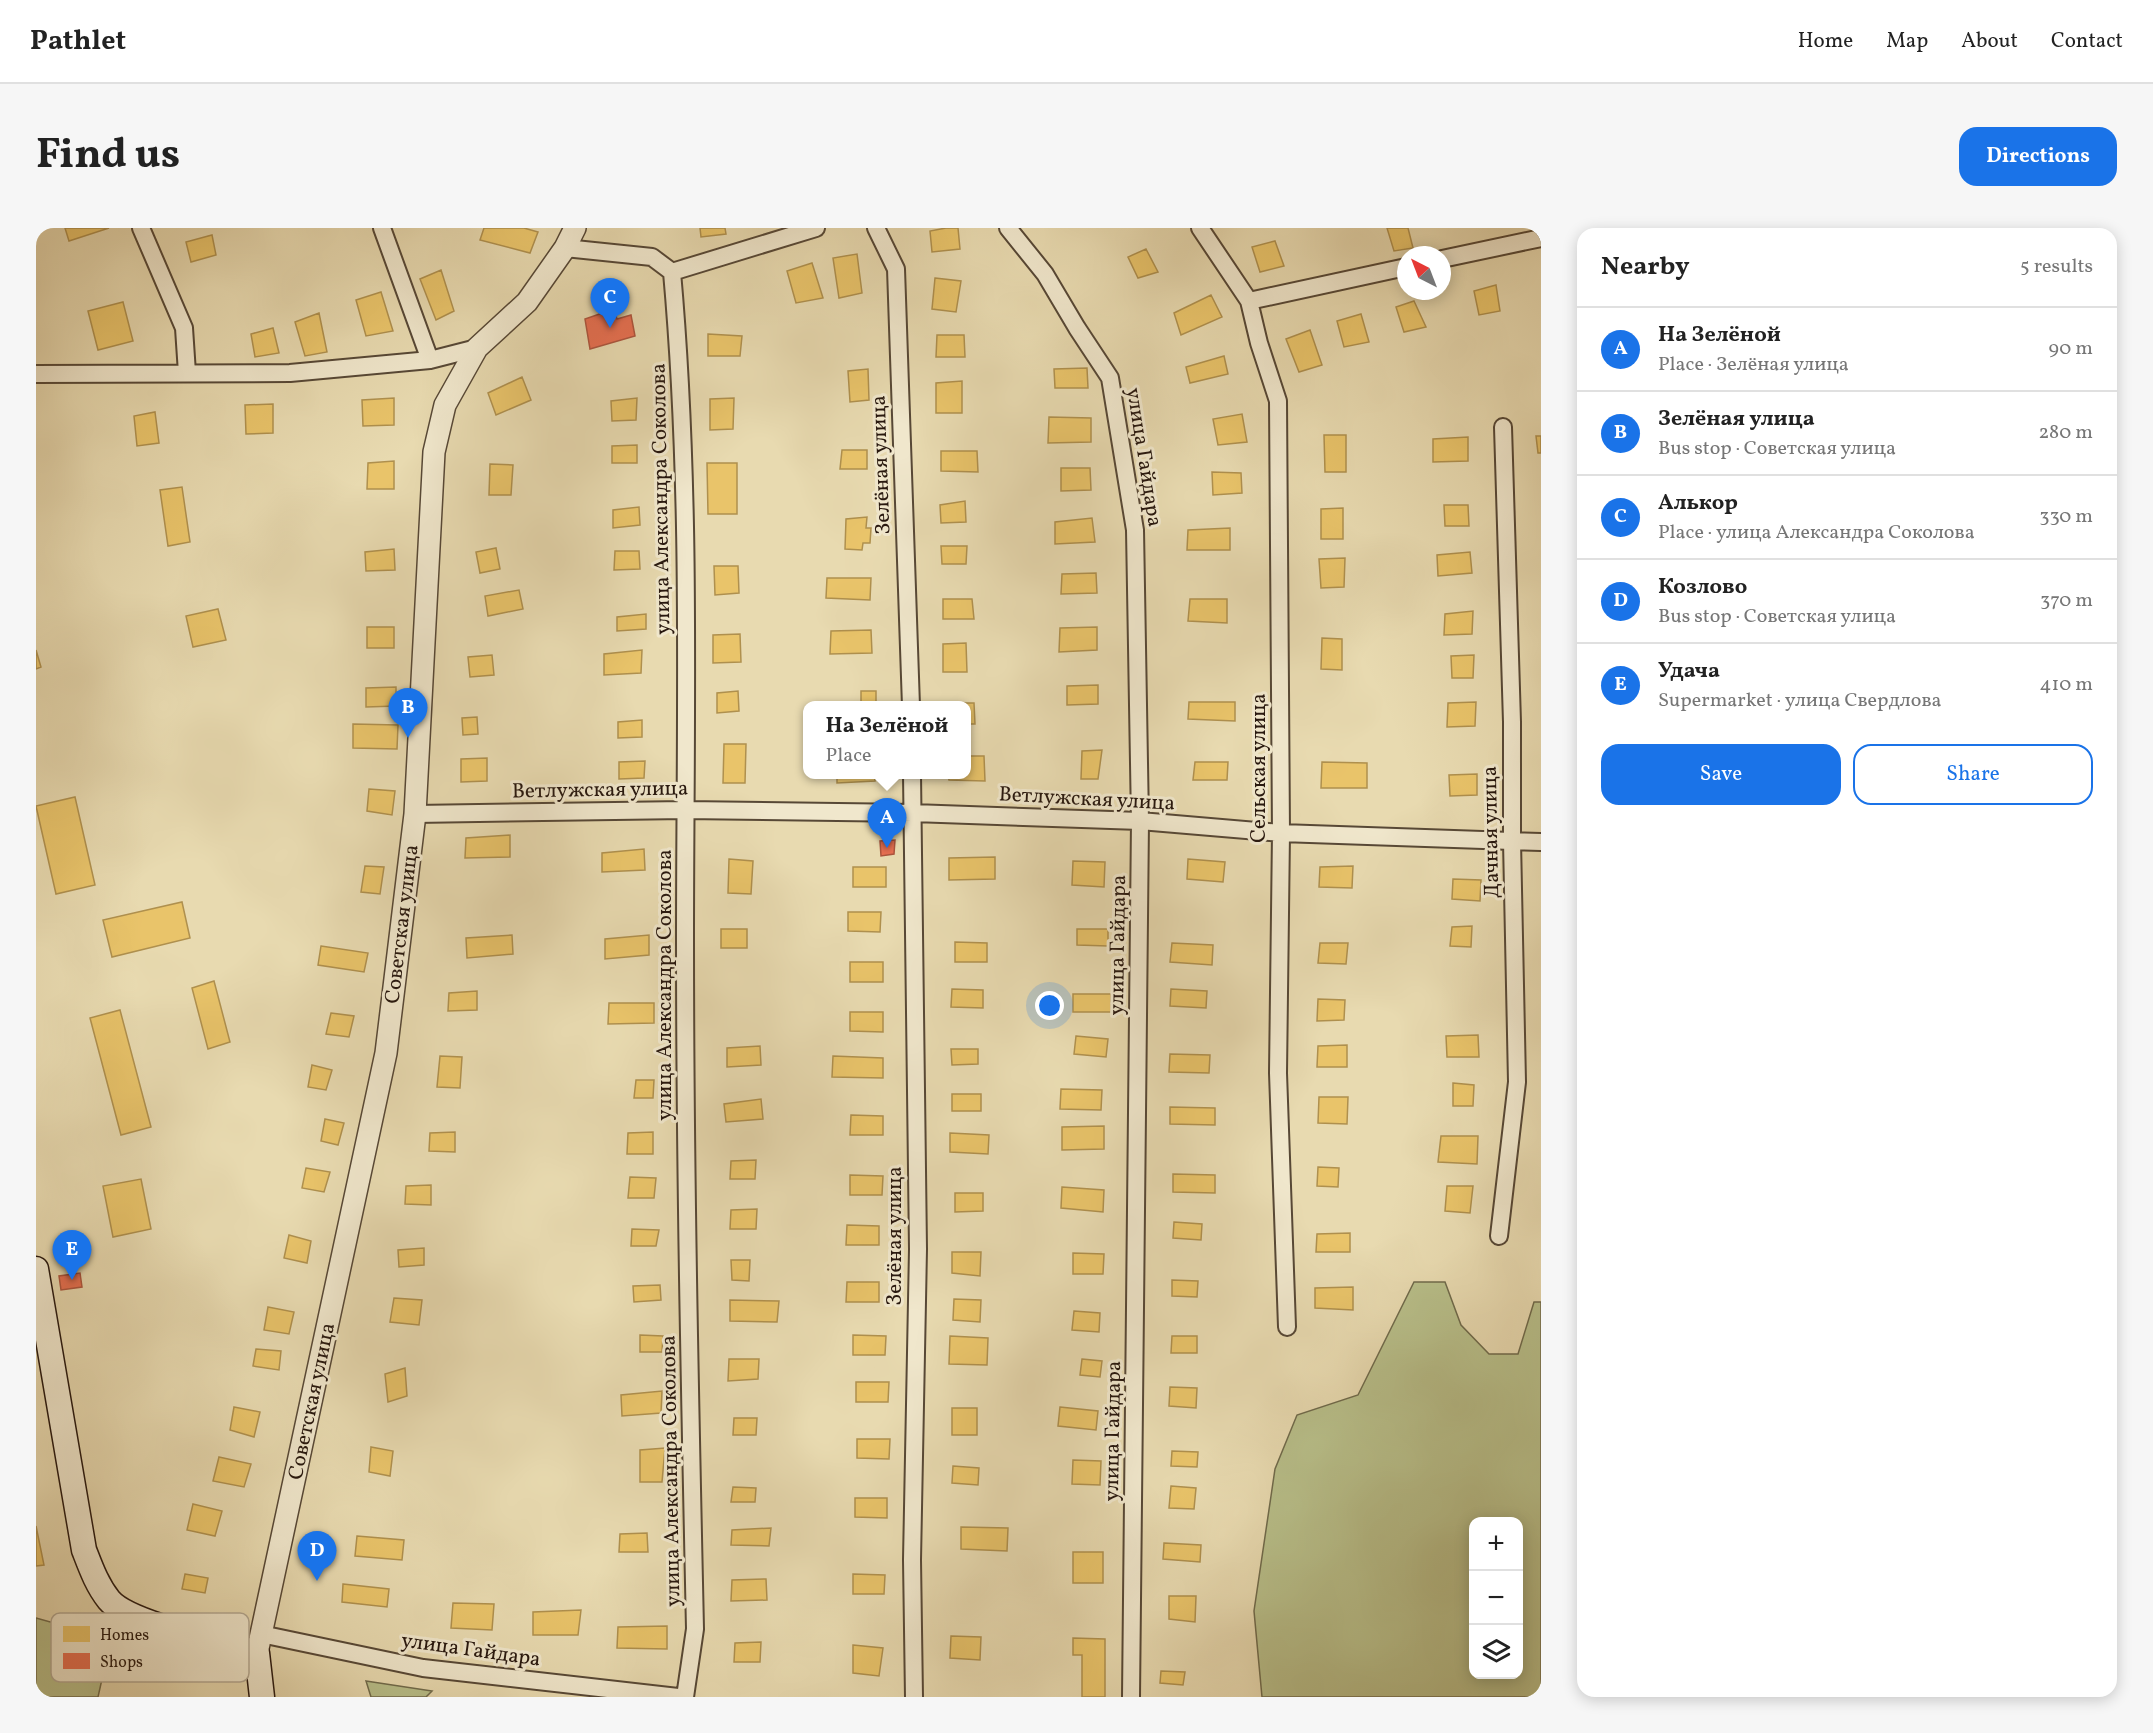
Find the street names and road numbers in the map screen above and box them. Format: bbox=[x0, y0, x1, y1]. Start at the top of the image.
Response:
street label: улица Александра Соколова bbox=[645, 363, 678, 635]
street label: улица Гайдара bbox=[1118, 386, 1169, 529]
street label: Зелёная улица bbox=[865, 395, 898, 535]
street label: Сельская улица bbox=[1245, 693, 1274, 843]
street label: Дачная улица bbox=[1476, 766, 1507, 898]
street label: Ветлужская улица bbox=[512, 774, 689, 807]
street label: Ветлужская улица bbox=[998, 780, 1176, 819]
street label: Советская улица bbox=[378, 843, 427, 1005]
street label: улица Александра Соколова bbox=[651, 849, 680, 1121]
street label: улица Гайдара bbox=[1103, 874, 1134, 1016]
street label: Зелёная улица bbox=[881, 1166, 910, 1306]
street label: Советская улица bbox=[282, 1320, 343, 1483]
street label: улица Александра Соколова bbox=[655, 1335, 688, 1607]
street label: улица Гайдара bbox=[1098, 1360, 1129, 1502]
street label: улица Гайдара bbox=[399, 1626, 542, 1675]

